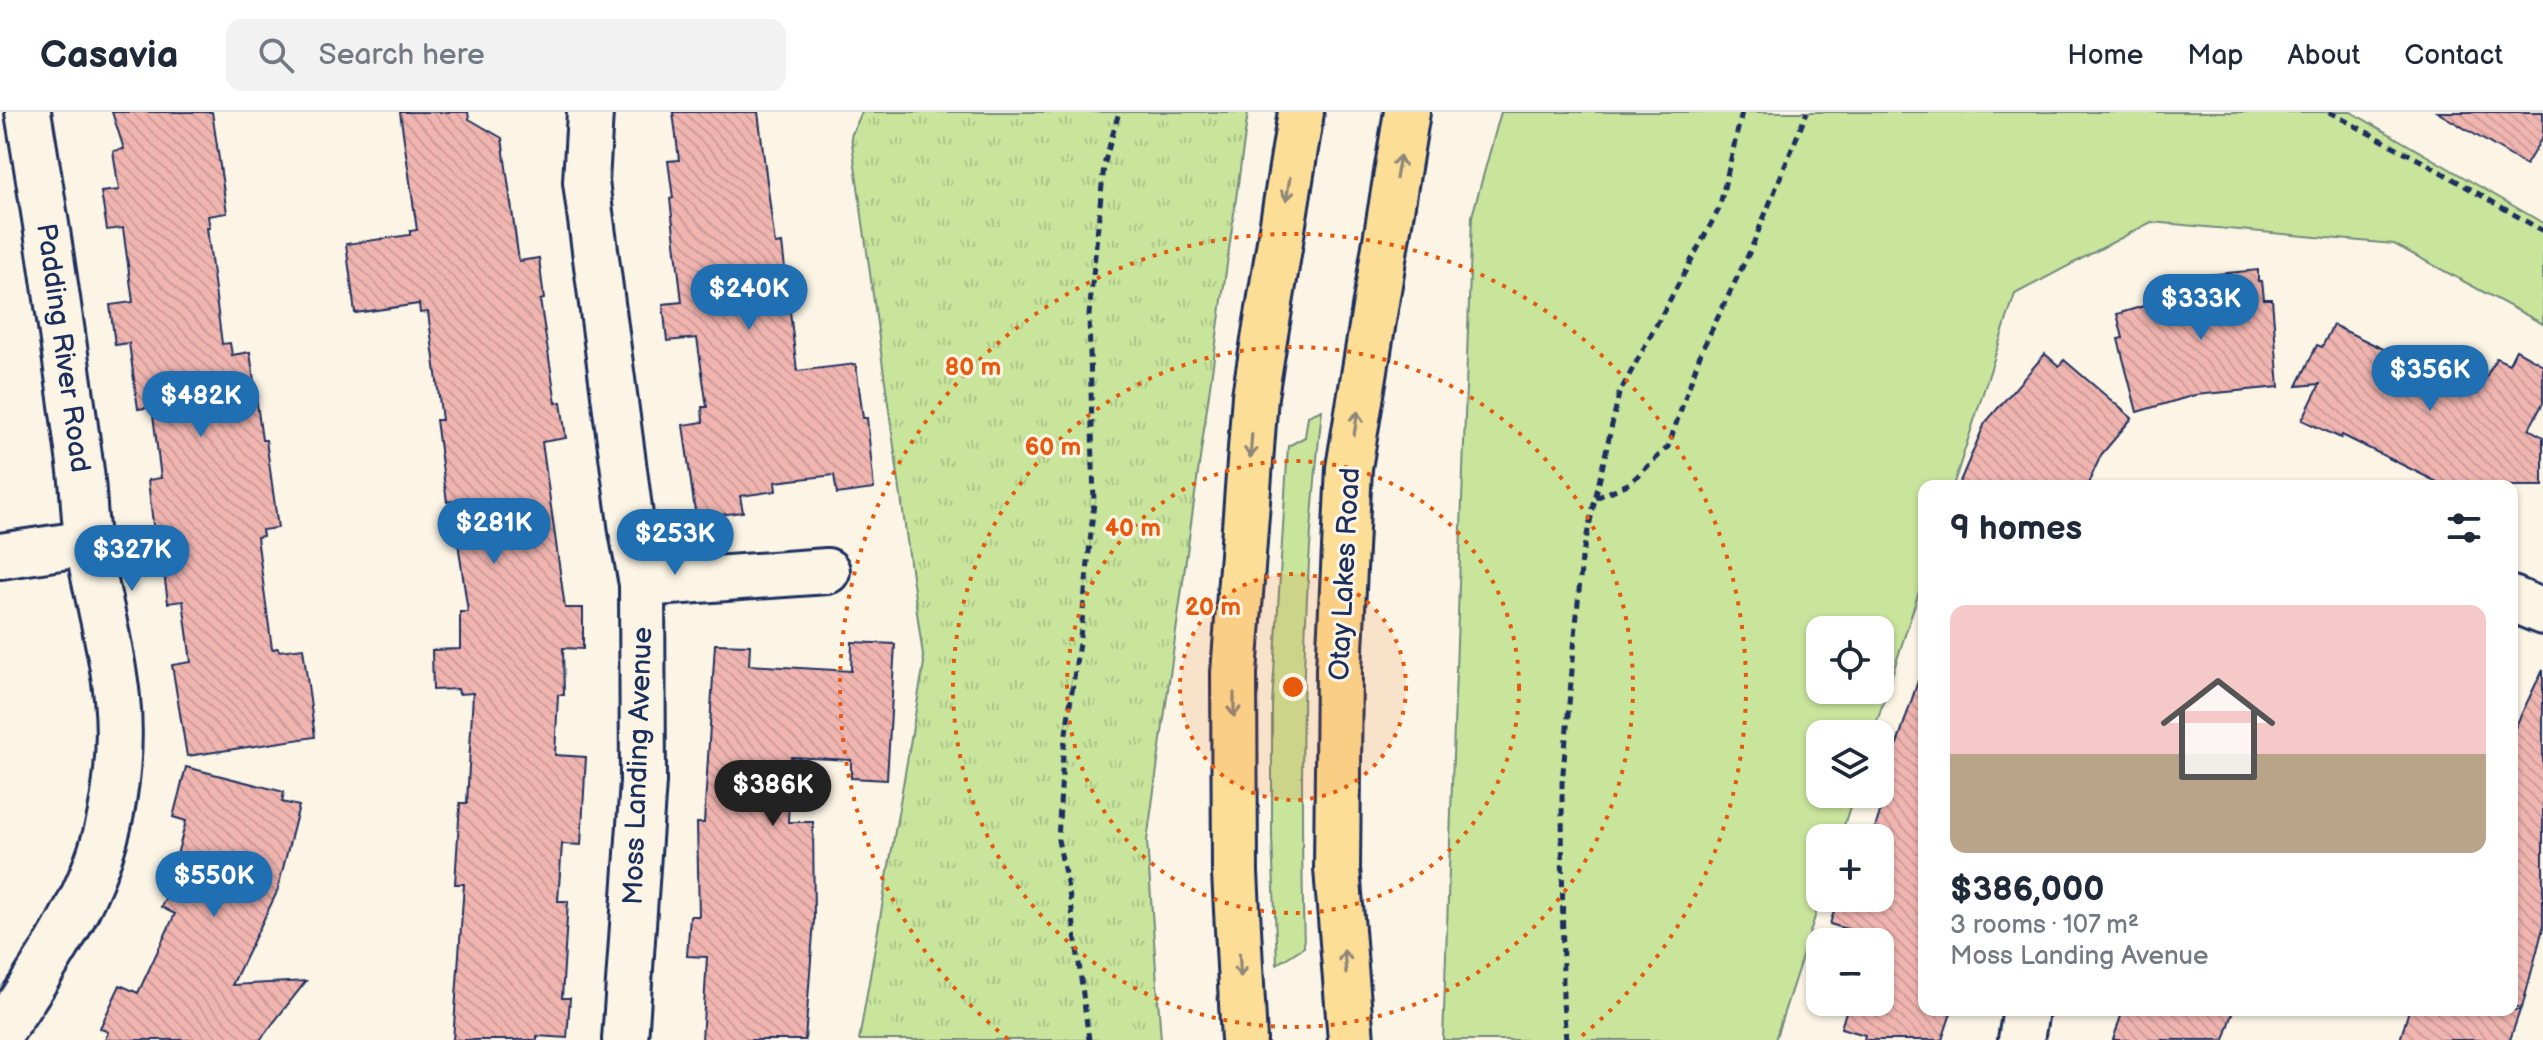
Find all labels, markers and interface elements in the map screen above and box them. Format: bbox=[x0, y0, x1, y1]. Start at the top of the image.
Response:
search box bbox=[226, 19, 786, 91]
text: Casavia bbox=[40, 33, 178, 78]
icon: search bbox=[254, 33, 298, 77]
text: Search here bbox=[318, 37, 485, 73]
text: Home bbox=[2067, 39, 2143, 72]
text: Map bbox=[2187, 39, 2244, 72]
text: About bbox=[2288, 39, 2360, 72]
text: Contact bbox=[2404, 39, 2503, 72]
one-way arrow bbox=[1392, 155, 1407, 180]
one-way arrow bbox=[1279, 176, 1294, 201]
street label: Padding River Road bbox=[29, 221, 97, 475]
pin: $240K bbox=[693, 264, 805, 332]
text: $240K bbox=[709, 274, 789, 305]
pin: $333K bbox=[2145, 274, 2257, 342]
text: $333K bbox=[2161, 284, 2241, 315]
pin: $356K bbox=[2374, 345, 2486, 413]
text: 80 m bbox=[945, 353, 1001, 382]
text: $356K bbox=[2390, 355, 2470, 386]
pin: $482K bbox=[145, 371, 257, 439]
text: $482K bbox=[160, 381, 242, 412]
one-way arrow bbox=[1350, 411, 1365, 437]
one-way arrow bbox=[1243, 432, 1258, 459]
text: 60 m bbox=[1025, 433, 1081, 462]
street label: Otay Lakes Road bbox=[1323, 467, 1367, 681]
pin: $281K bbox=[438, 498, 550, 566]
icon: filters bbox=[2442, 506, 2486, 550]
text: $281K bbox=[456, 508, 532, 539]
text: 9 homes bbox=[1950, 508, 2082, 549]
pin: $253K bbox=[619, 509, 731, 577]
text: 40 m bbox=[1105, 514, 1161, 543]
text: $253K bbox=[635, 519, 715, 550]
pin: $327K bbox=[76, 525, 188, 593]
text: $327K bbox=[92, 535, 172, 566]
text: 20 m bbox=[1185, 593, 1241, 622]
map controls bbox=[1806, 616, 1894, 1016]
button: locate bbox=[1806, 616, 1894, 704]
street label: Moss Landing Avenue bbox=[617, 626, 659, 906]
icon: home bbox=[2146, 657, 2290, 801]
centre of rings bbox=[1279, 673, 1307, 701]
one-way arrow bbox=[1227, 691, 1242, 718]
button: layers bbox=[1806, 720, 1894, 808]
pin: $386K bbox=[717, 760, 829, 828]
text: $386K bbox=[732, 770, 814, 801]
button: + bbox=[1806, 824, 1894, 912]
pin: $550K bbox=[158, 851, 270, 919]
text: $550K bbox=[173, 861, 255, 892]
text: $386,000 bbox=[1950, 869, 2104, 910]
text: 3 rooms · 107 m² bbox=[1950, 910, 2139, 941]
button: − bbox=[1806, 928, 1894, 1016]
text: Moss Landing Avenue bbox=[1950, 941, 2208, 972]
one-way arrow bbox=[1337, 949, 1352, 976]
one-way arrow bbox=[1233, 951, 1248, 978]

